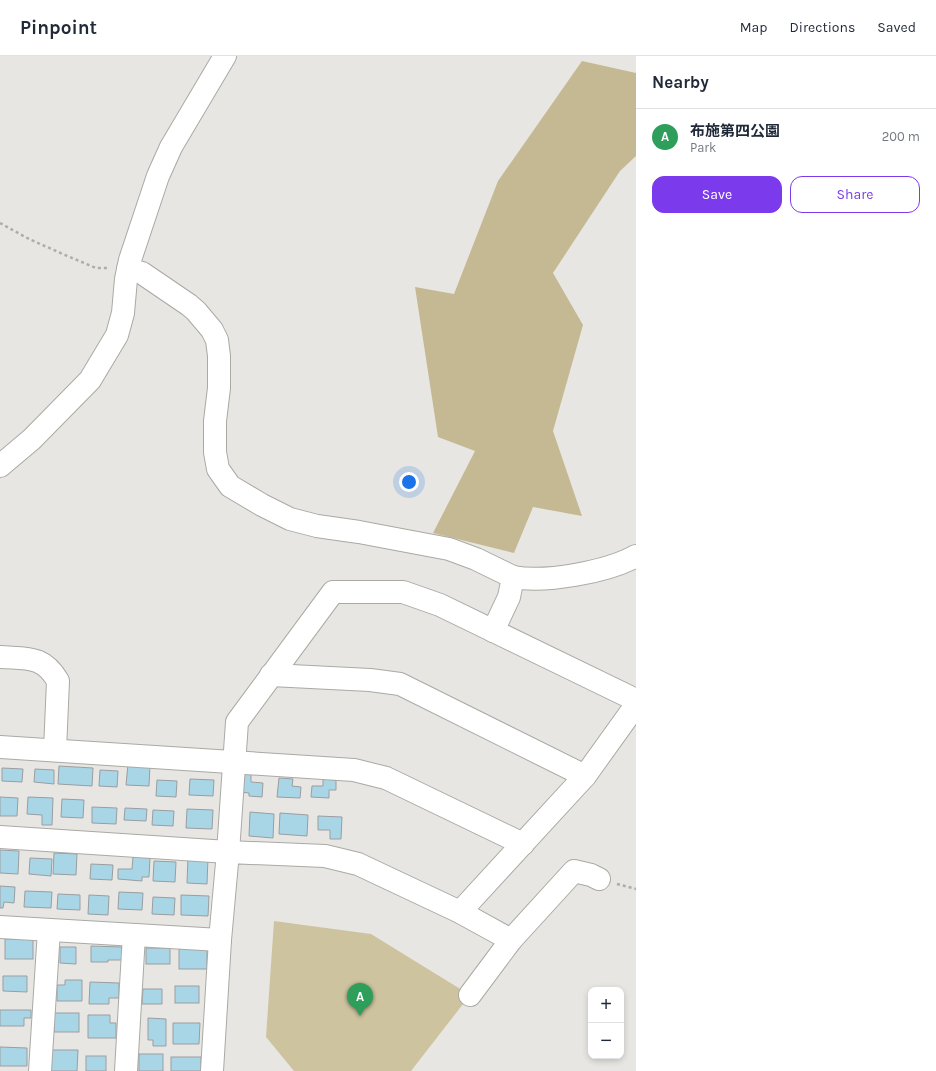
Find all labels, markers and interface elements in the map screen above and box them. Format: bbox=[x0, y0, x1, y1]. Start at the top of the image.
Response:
text: Pinpoint bbox=[20, 17, 97, 39]
text: Map bbox=[740, 19, 768, 36]
text: Directions bbox=[790, 19, 855, 36]
text: Saved bbox=[877, 19, 916, 36]
text: Nearby bbox=[652, 72, 709, 92]
text: 布施第四公園 bbox=[690, 122, 780, 140]
text: A bbox=[661, 129, 669, 144]
text: 200 m bbox=[882, 129, 920, 144]
text: Park bbox=[690, 140, 716, 155]
button: Save bbox=[652, 176, 782, 213]
button: Share bbox=[790, 176, 920, 213]
your location bbox=[399, 472, 419, 492]
pin: A bbox=[347, 983, 373, 1016]
map controls bbox=[588, 987, 624, 1059]
button: + bbox=[588, 987, 624, 1023]
button: − bbox=[588, 1023, 624, 1059]

